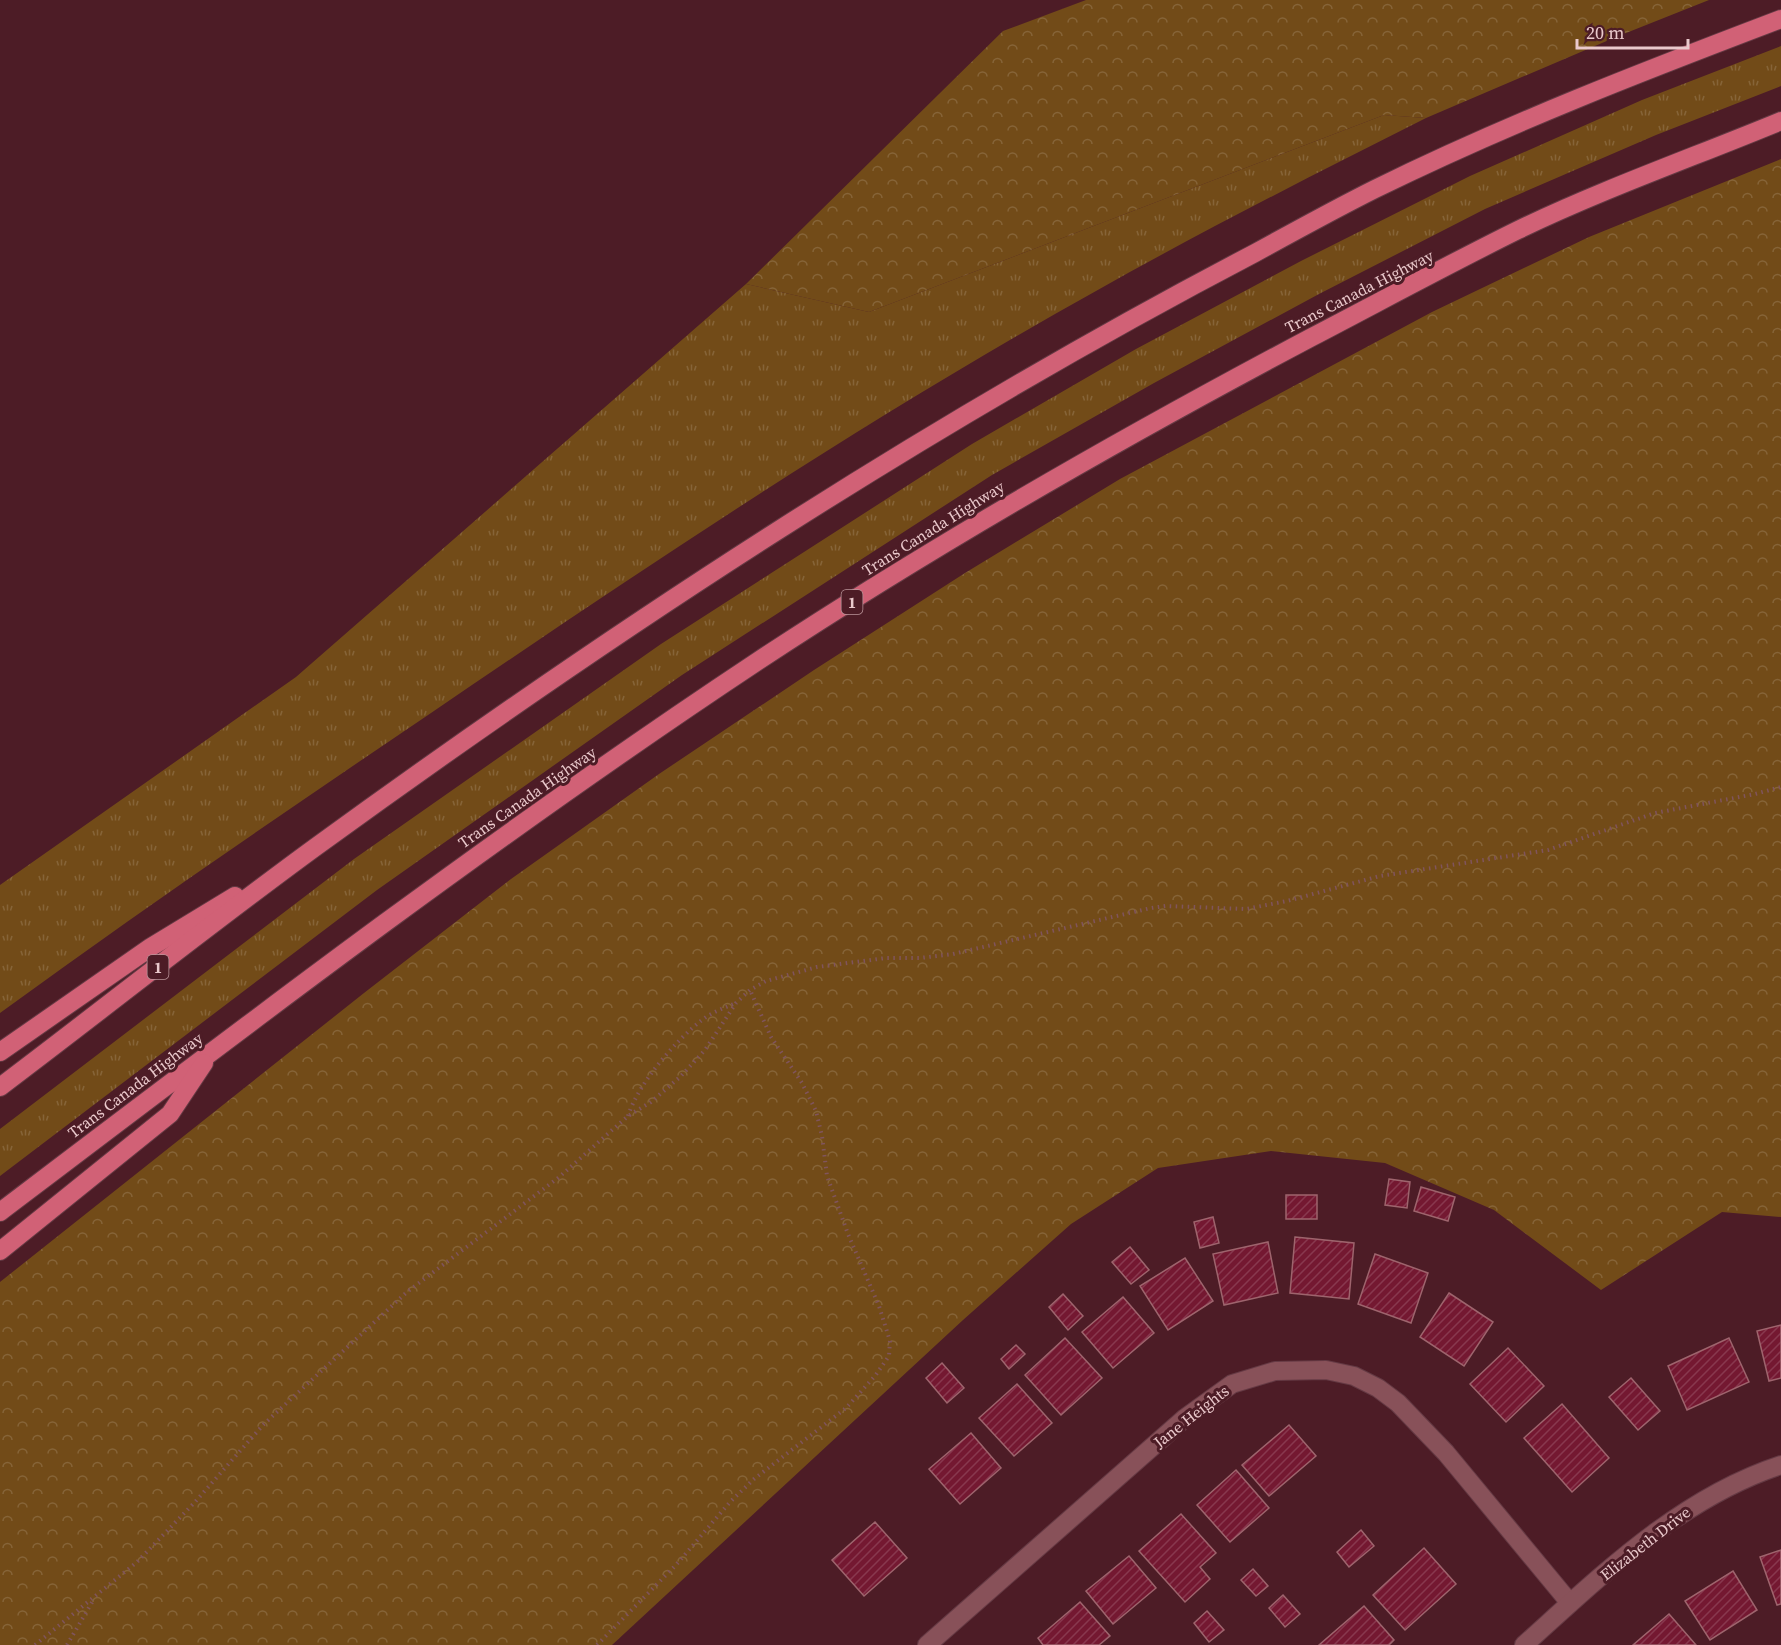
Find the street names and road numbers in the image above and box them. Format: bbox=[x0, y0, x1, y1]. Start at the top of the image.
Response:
street label: Trans Canada Highway bbox=[1281, 244, 1438, 338]
street label: Trans Canada Highway bbox=[858, 475, 1009, 581]
road number: 1 bbox=[842, 590, 862, 614]
street label: Trans Canada Highway bbox=[454, 741, 601, 853]
road number: 1 bbox=[148, 955, 168, 979]
street label: Trans Canada Highway bbox=[63, 1026, 208, 1143]
street label: Jane Heights bbox=[1148, 1380, 1233, 1453]
street label: Elizabeth Drive bbox=[1595, 1501, 1695, 1585]

